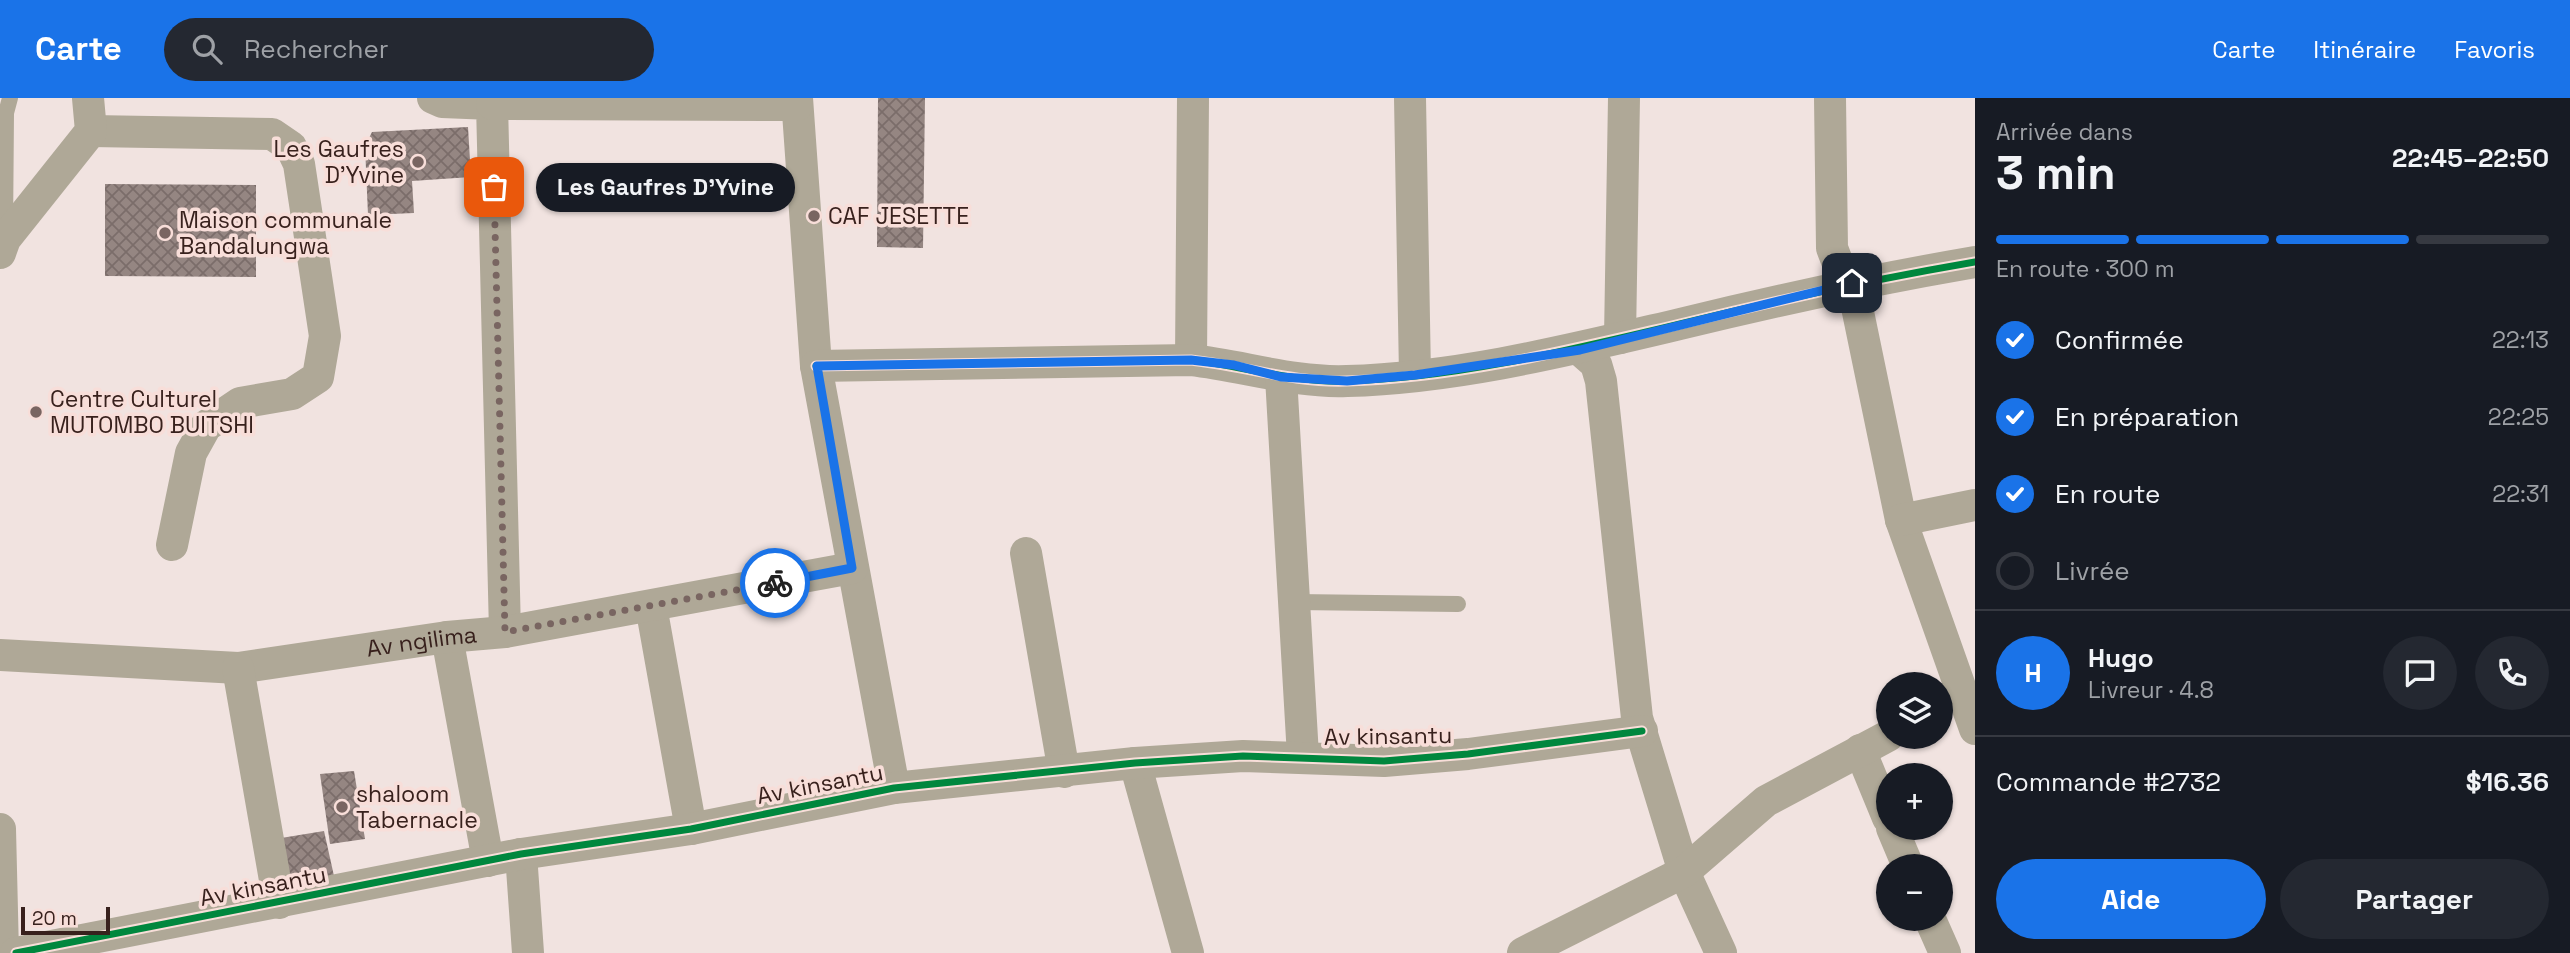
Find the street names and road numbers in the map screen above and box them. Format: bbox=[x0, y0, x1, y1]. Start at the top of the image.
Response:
street label: Av ngilima bbox=[364, 619, 478, 664]
street label: Av kinsantu bbox=[1324, 720, 1452, 752]
street label: Av kinsantu bbox=[754, 757, 886, 811]
street label: Av kinsantu bbox=[197, 859, 329, 913]

